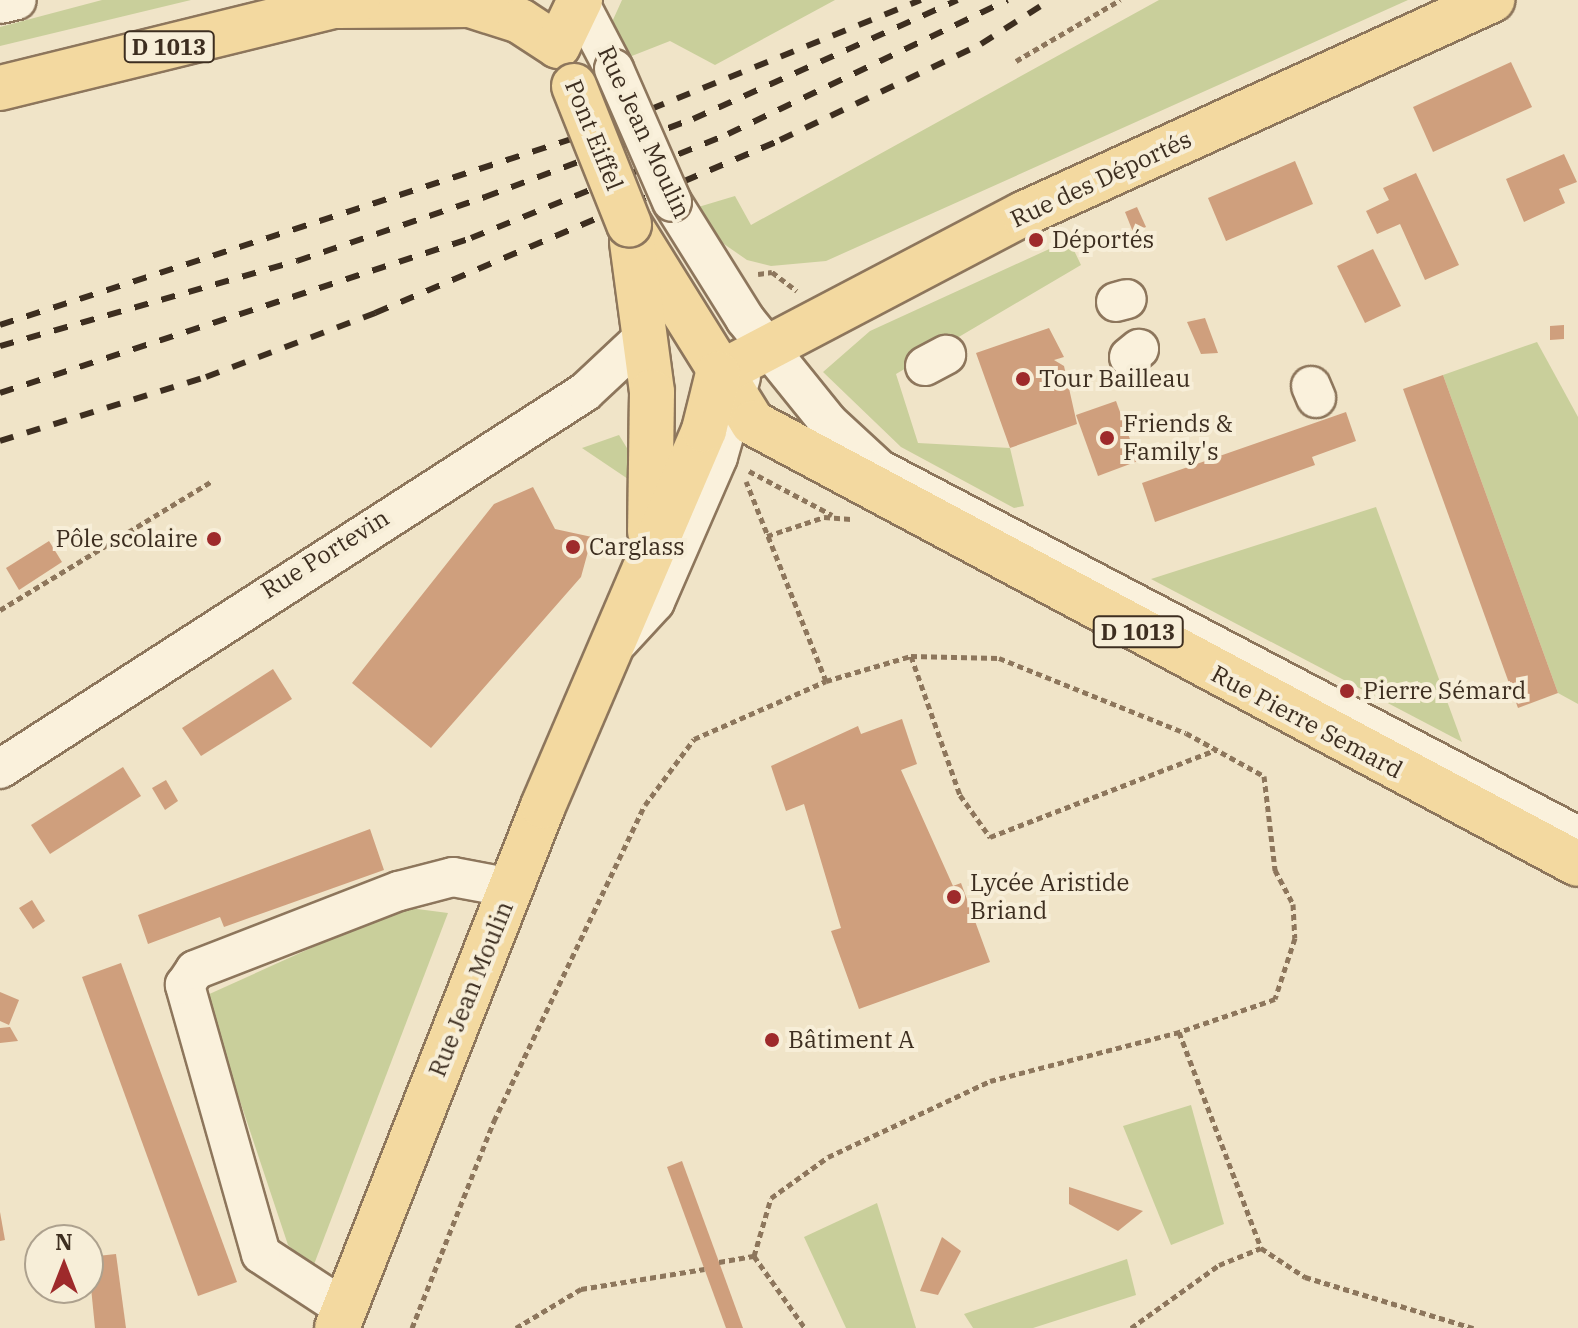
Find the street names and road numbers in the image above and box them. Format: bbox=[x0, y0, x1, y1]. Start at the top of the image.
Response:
road number: D 1013 bbox=[123, 29, 215, 65]
street label: Rue Jean Moulin bbox=[592, 41, 696, 223]
street label: Pont Eiffel bbox=[559, 75, 629, 195]
street label: Rue des Déportés bbox=[1006, 124, 1196, 234]
street label: Rue Portevin bbox=[256, 503, 394, 605]
road number: D 1013 bbox=[1092, 614, 1184, 650]
street label: Rue Pierre Semard bbox=[1206, 659, 1408, 785]
street label: Rue Jean Moulin bbox=[423, 897, 519, 1081]

